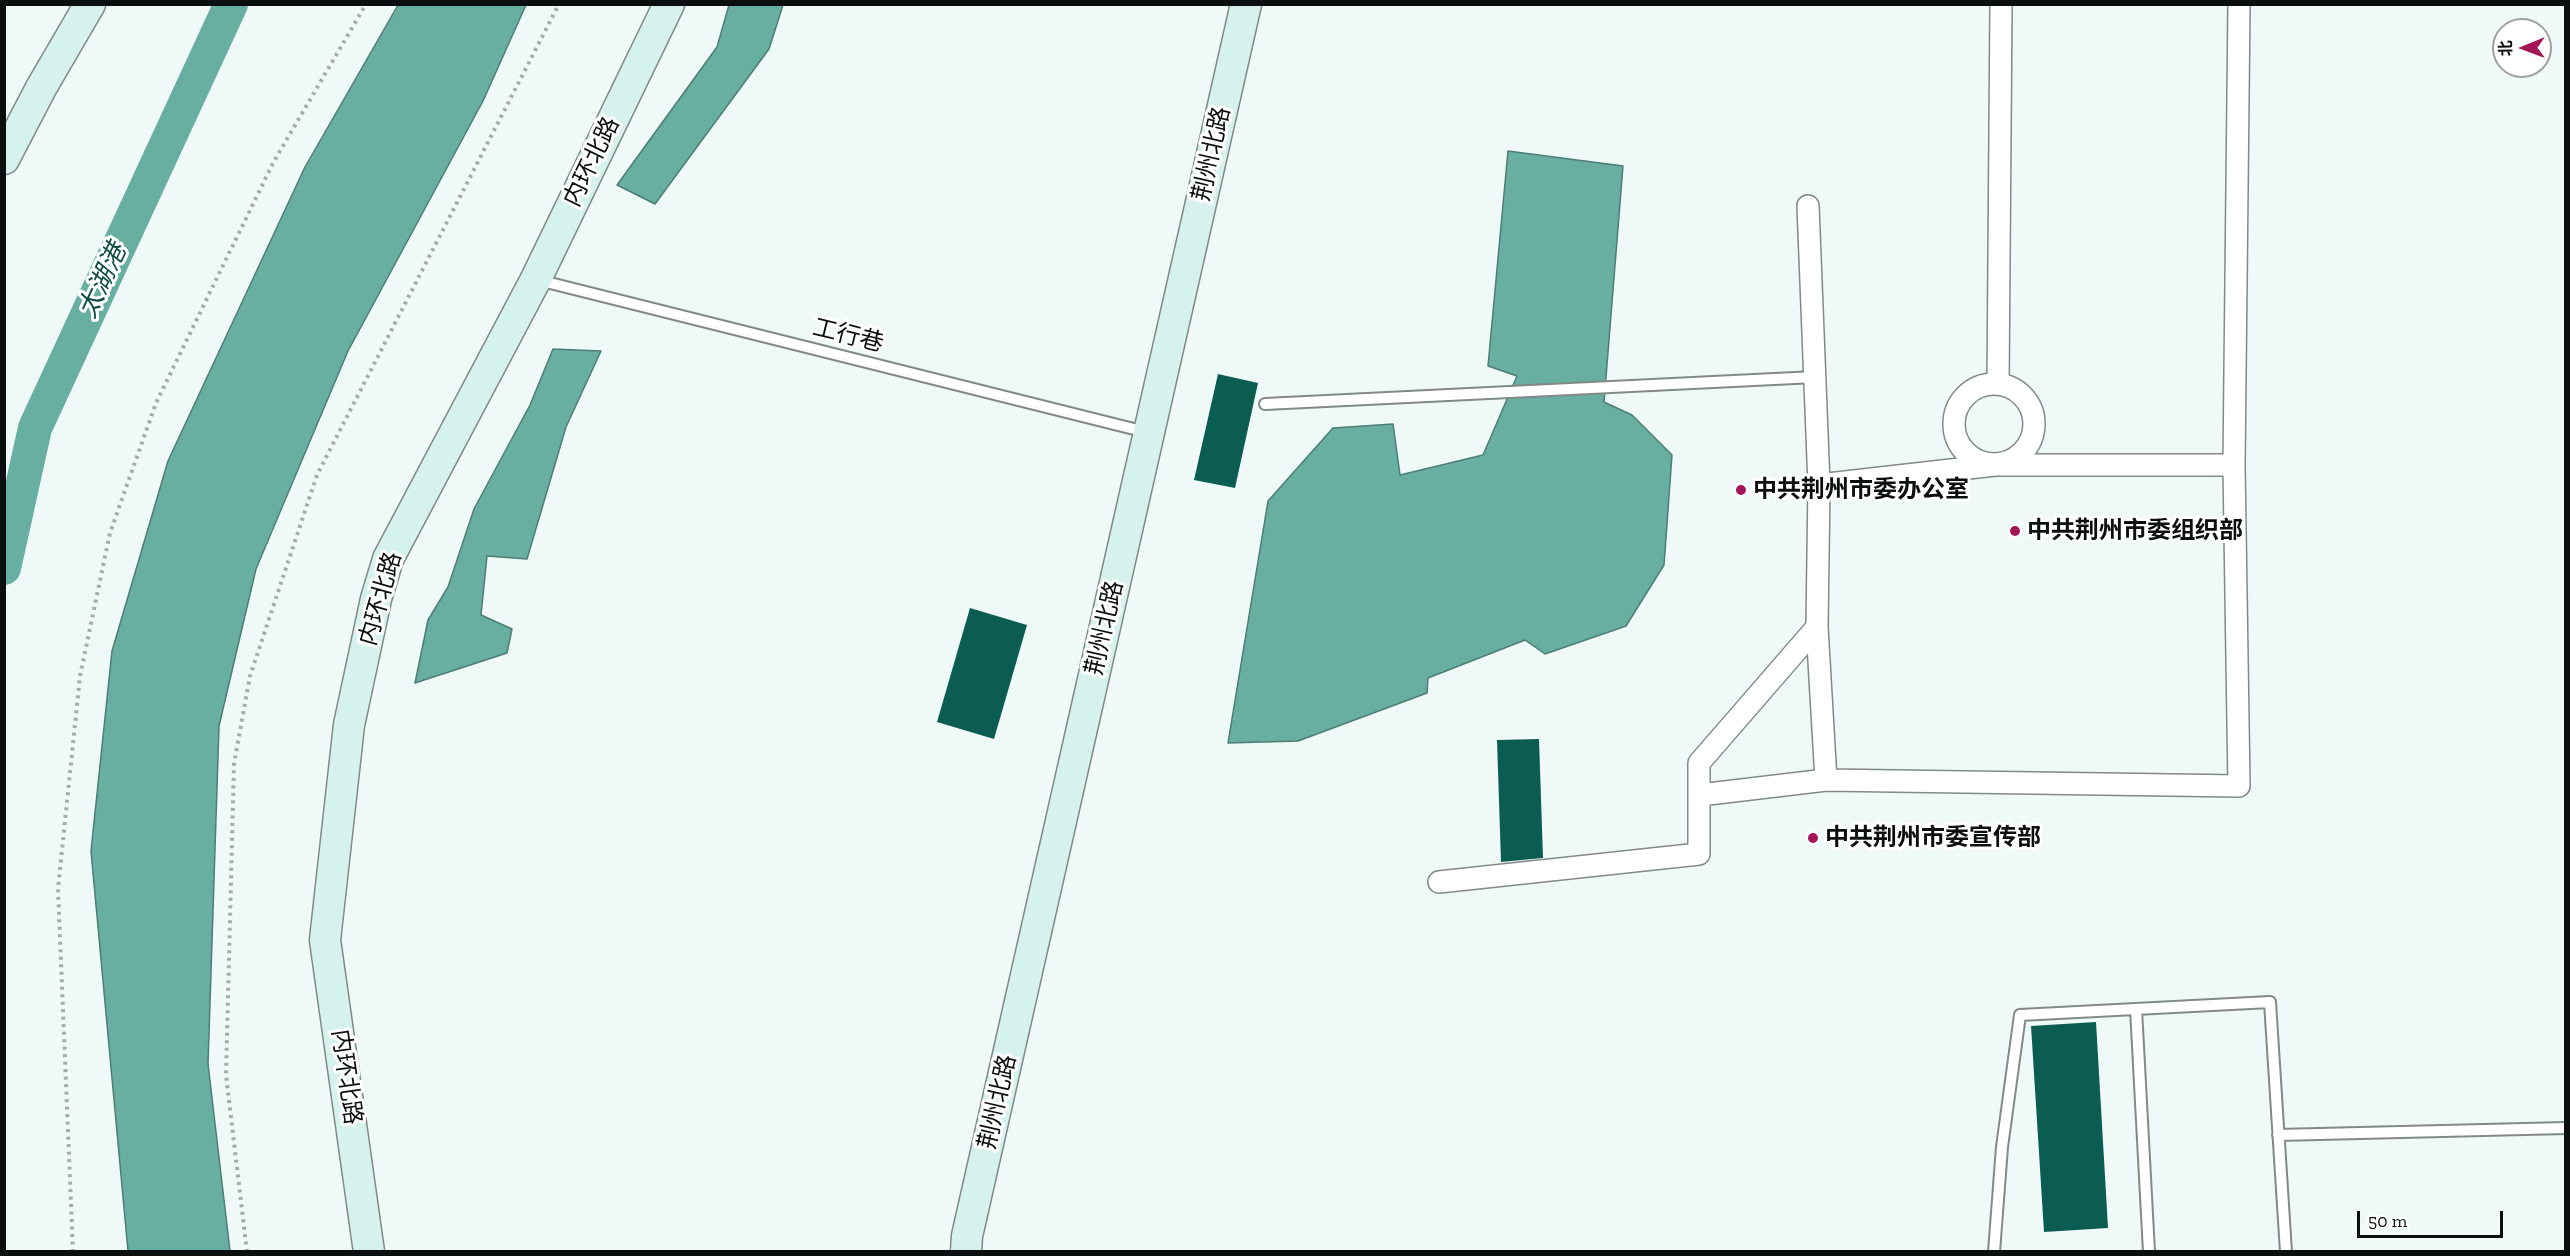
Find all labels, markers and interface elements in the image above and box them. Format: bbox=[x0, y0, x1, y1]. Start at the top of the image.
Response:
north arrow bbox=[2492, 18, 2552, 78]
text: 北 bbox=[2496, 40, 2515, 56]
street label: 荆州北路 bbox=[1187, 104, 1237, 204]
street label: 内环北路 bbox=[558, 113, 626, 211]
water label: 太湖港 bbox=[72, 239, 134, 323]
street label: 工行巷 bbox=[810, 313, 886, 359]
place label: 中共荆州市委办公室 bbox=[1753, 476, 1969, 504]
marker: 中共荆州市委办公室 bbox=[1734, 483, 1748, 497]
place label: 中共荆州市委组织部 bbox=[2027, 517, 2243, 545]
marker: 中共荆州市委组织部 bbox=[2008, 524, 2022, 538]
street label: 内环北路 bbox=[354, 549, 408, 649]
street label: 荆州北路 bbox=[1080, 578, 1130, 678]
place label: 中共荆州市委宣传部 bbox=[1825, 824, 2041, 852]
marker: 中共荆州市委宣传部 bbox=[1806, 831, 1820, 845]
street label: 内环北路 bbox=[325, 1027, 367, 1127]
street label: 荆州北路 bbox=[973, 1052, 1023, 1152]
scale bar bbox=[2360, 1199, 2506, 1237]
text: 50 m bbox=[2368, 1210, 2407, 1232]

